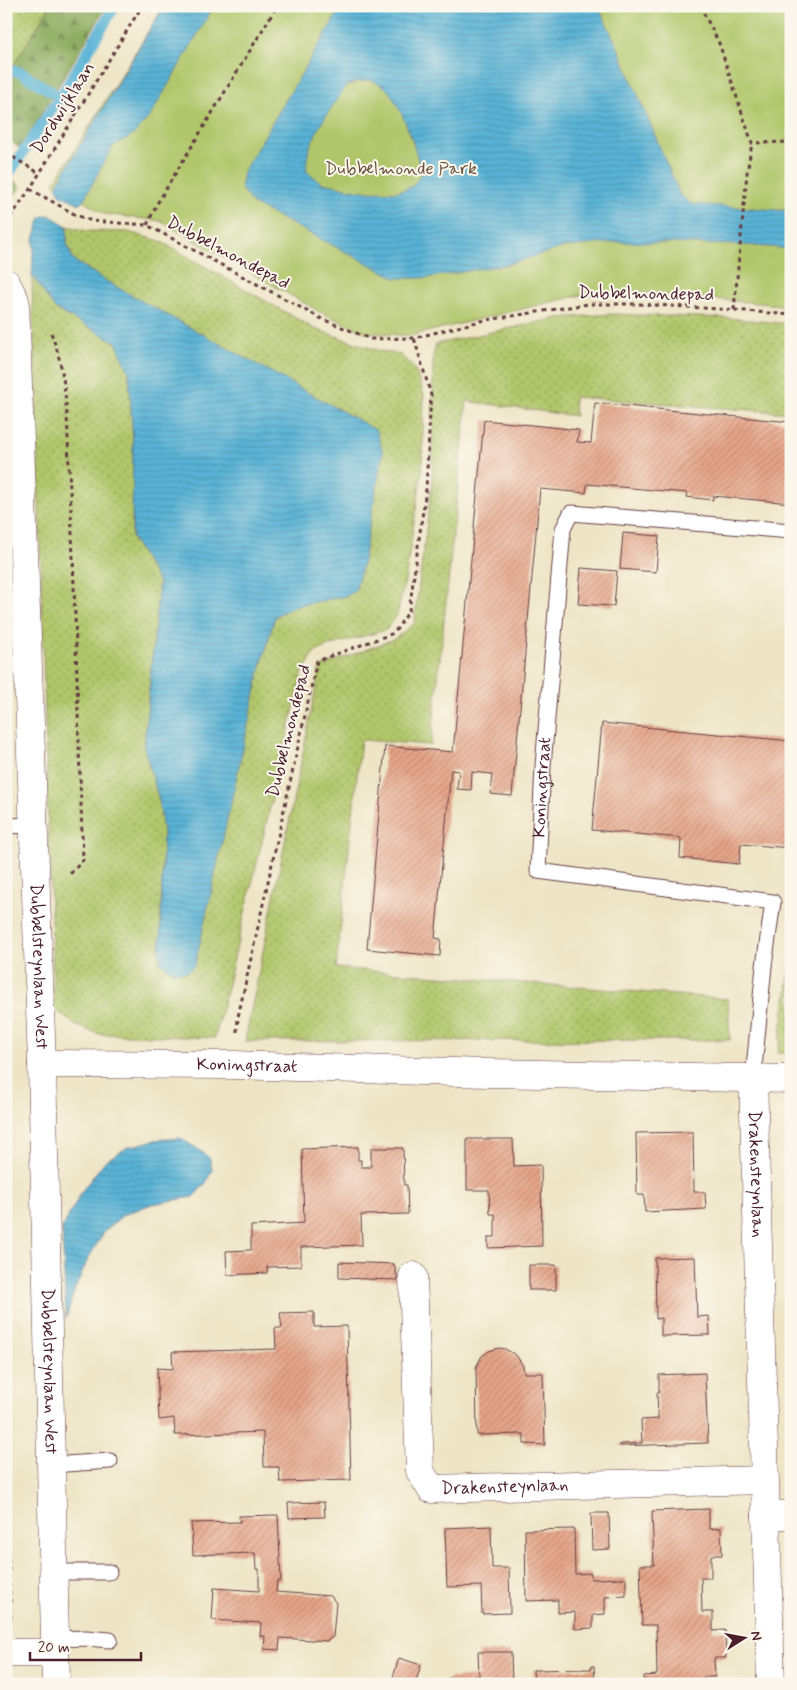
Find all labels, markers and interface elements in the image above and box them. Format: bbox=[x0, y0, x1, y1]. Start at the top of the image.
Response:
street label: Dordwijklaan bbox=[25, 58, 101, 158]
park label: Dubbelmonde Park bbox=[325, 157, 477, 181]
street label: Dubbelmondepad bbox=[162, 210, 294, 296]
street label: Dubbelmondepad bbox=[578, 281, 714, 307]
street label: Dubbelmondepad bbox=[261, 662, 317, 800]
street label: Koningstraat bbox=[528, 736, 557, 838]
street label: Dubbelsteynlaan West bbox=[24, 883, 53, 1050]
street label: Koningstraat bbox=[197, 1053, 298, 1079]
street label: Drakensteynlaan bbox=[742, 1110, 770, 1238]
street label: Dubbelsteynlaan West bbox=[35, 1288, 63, 1455]
street label: Drakensteynlaan bbox=[441, 1473, 569, 1501]
north arrow bbox=[720, 1612, 770, 1662]
text: N bbox=[746, 1629, 766, 1642]
scale bar bbox=[30, 1630, 141, 1662]
text: 20 m bbox=[38, 1638, 70, 1658]

